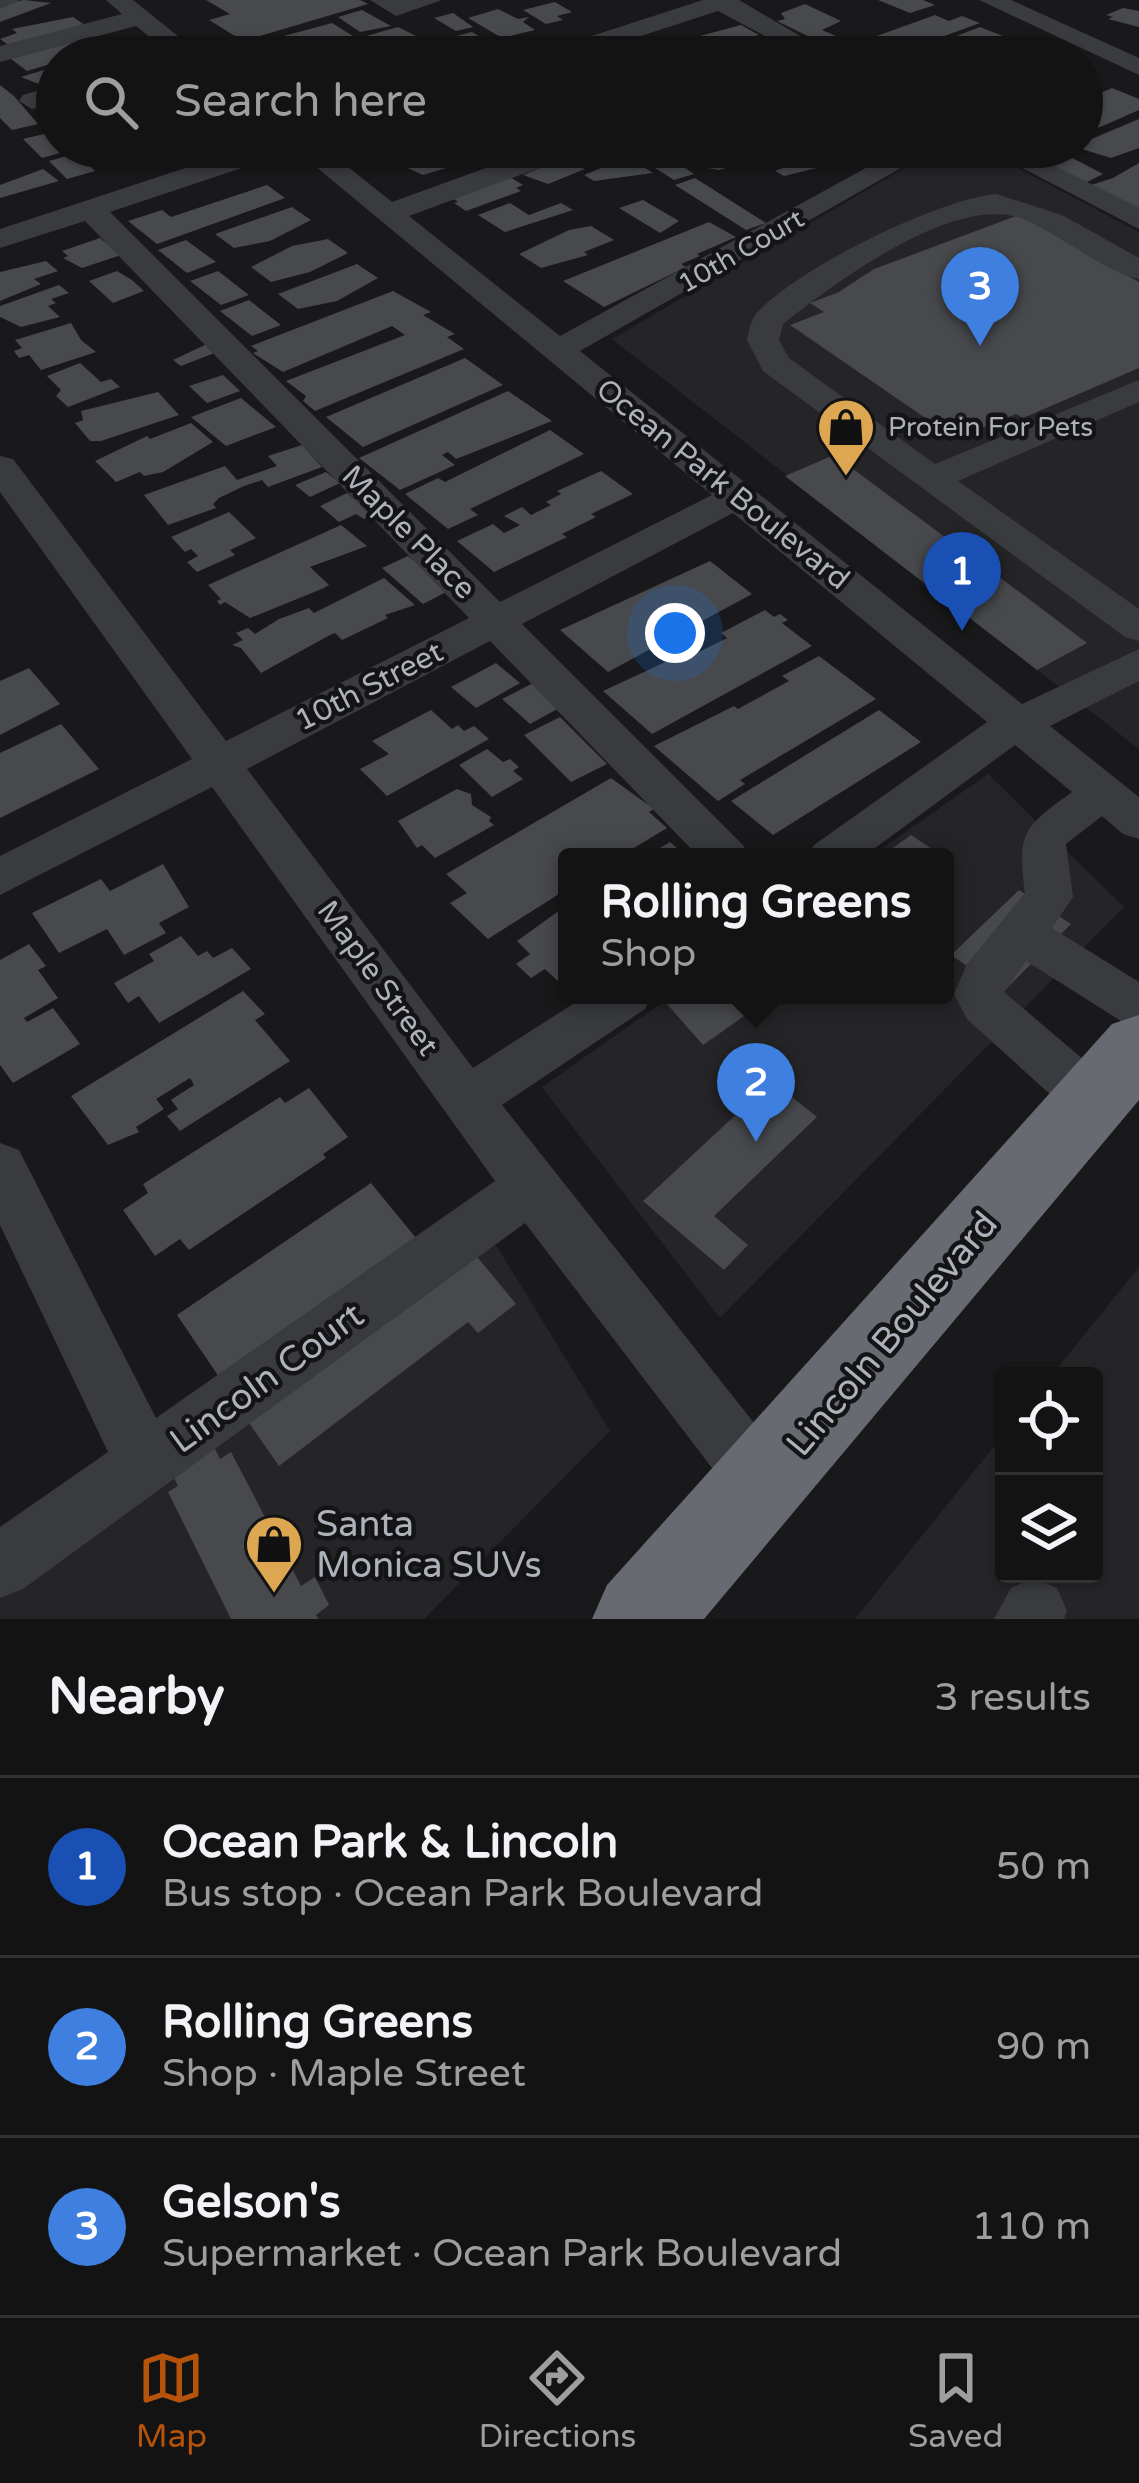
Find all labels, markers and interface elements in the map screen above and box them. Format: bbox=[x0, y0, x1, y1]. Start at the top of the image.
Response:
search box bbox=[36, 36, 1103, 168]
icon: search bbox=[78, 69, 144, 135]
text: Search here bbox=[174, 75, 427, 129]
street label: 10th Court bbox=[673, 202, 810, 301]
pin: 3 bbox=[941, 247, 1019, 346]
street label: Ocean Park Boulevard bbox=[588, 371, 857, 598]
shop icon: Protein For Pets bbox=[815, 396, 877, 478]
place label: Protein For Pets bbox=[888, 411, 1093, 444]
street label: Maple Place bbox=[334, 458, 483, 607]
pin: 1 bbox=[923, 532, 1001, 631]
your location bbox=[645, 603, 705, 663]
street label: 10th Street bbox=[289, 633, 449, 739]
popup bbox=[558, 848, 954, 1004]
text: Rolling Greens bbox=[600, 876, 912, 930]
street label: Maple Street bbox=[309, 893, 446, 1063]
text: Shop bbox=[600, 930, 696, 977]
pin: 2 bbox=[717, 1043, 795, 1142]
street label: Lincoln Boulevard bbox=[777, 1203, 1007, 1465]
street label: Lincoln Court bbox=[162, 1294, 372, 1463]
map controls bbox=[995, 1367, 1103, 1583]
button: locate bbox=[995, 1367, 1103, 1475]
button: layers bbox=[995, 1475, 1103, 1583]
place label: Santa Monica SUVs bbox=[316, 1503, 542, 1587]
shop icon: Santa Monica SUVs bbox=[243, 1513, 305, 1595]
text: Nearby bbox=[48, 1666, 225, 1728]
text: 3 results bbox=[934, 1674, 1091, 1721]
text: Ocean Park & Lincoln bbox=[162, 1816, 618, 1870]
text: 1 bbox=[75, 1843, 99, 1890]
text: 50 m bbox=[996, 1843, 1091, 1890]
text: Bus stop · Ocean Park Boulevard bbox=[162, 1870, 763, 1917]
text: Rolling Greens bbox=[162, 1996, 473, 2050]
text: 2 bbox=[75, 2023, 99, 2070]
text: 90 m bbox=[996, 2023, 1091, 2070]
text: Shop · Maple Street bbox=[162, 2050, 526, 2097]
text: Gelson's bbox=[162, 2176, 341, 2230]
text: 3 bbox=[75, 2203, 99, 2250]
text: 110 m bbox=[972, 2203, 1091, 2250]
text: Supermarket · Ocean Park Boulevard bbox=[162, 2230, 842, 2277]
tab: Map bbox=[136, 2345, 207, 2456]
tab: Directions bbox=[479, 2345, 636, 2456]
tab: Saved bbox=[908, 2345, 1003, 2456]

